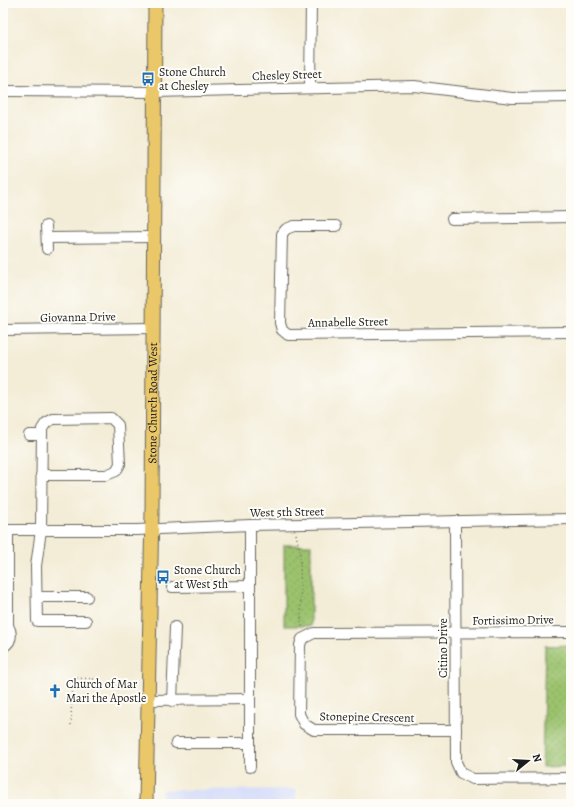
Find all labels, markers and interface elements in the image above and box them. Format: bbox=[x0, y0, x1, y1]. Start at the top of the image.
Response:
place label: Stone Church at Chesley bbox=[159, 64, 227, 94]
street label: Chesley Street bbox=[252, 66, 322, 84]
bus stop icon: Stone Church at Chesley bbox=[140, 71, 156, 87]
street label: Giovanna Drive bbox=[40, 308, 116, 326]
street label: Annabelle Street bbox=[307, 313, 388, 331]
street label: Stone Church Road West bbox=[144, 342, 161, 464]
street label: West 5th Street bbox=[249, 503, 324, 521]
place label: Stone Church at West 5th bbox=[174, 562, 242, 592]
bus stop icon: Stone Church at West 5th bbox=[155, 569, 171, 585]
street label: Fortissimo Drive bbox=[472, 611, 554, 629]
street label: Citino Drive bbox=[435, 618, 451, 678]
place label: Church of Mar Mari the Apostle bbox=[66, 676, 146, 706]
church icon: Church of Mar Mari the Apostle bbox=[47, 683, 63, 699]
street label: Stonepine Crescent bbox=[319, 708, 415, 726]
north arrow bbox=[508, 741, 548, 781]
text: N bbox=[529, 752, 545, 764]

